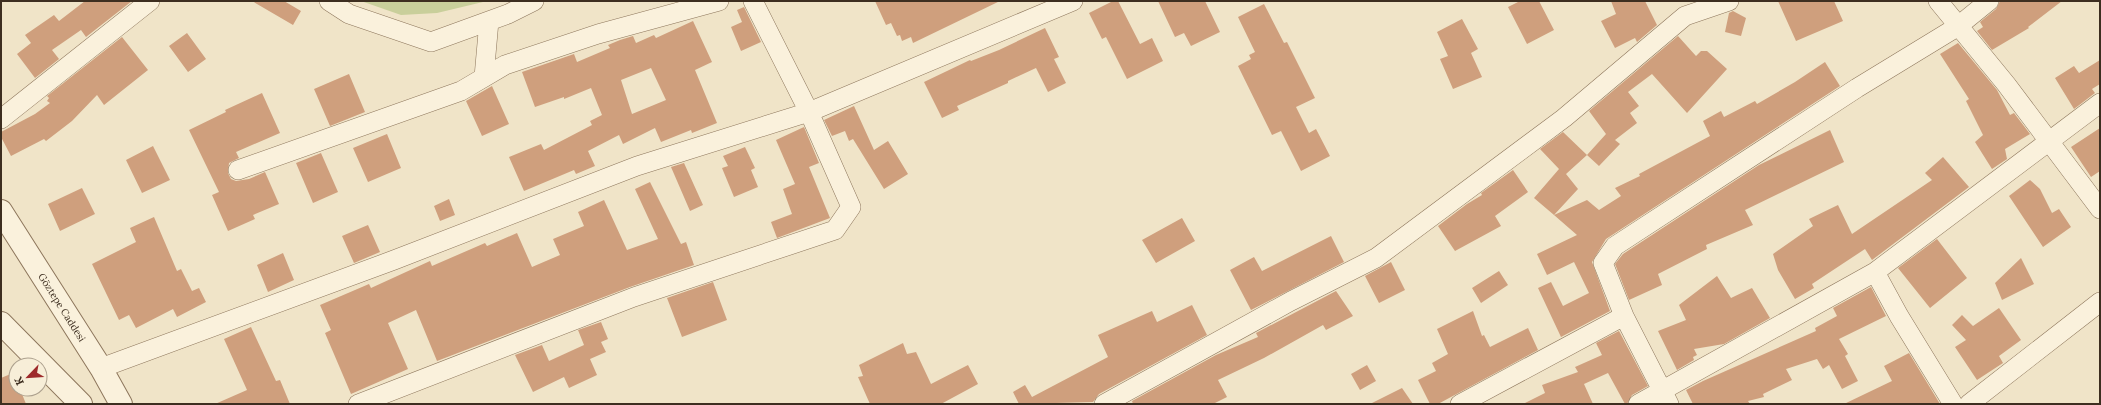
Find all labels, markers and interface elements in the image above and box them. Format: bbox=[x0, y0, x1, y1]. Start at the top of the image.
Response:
street label: Göztepe Caddesi bbox=[36, 270, 89, 344]
north arrow bbox=[8, 357, 48, 397]
text: K bbox=[11, 375, 27, 388]

